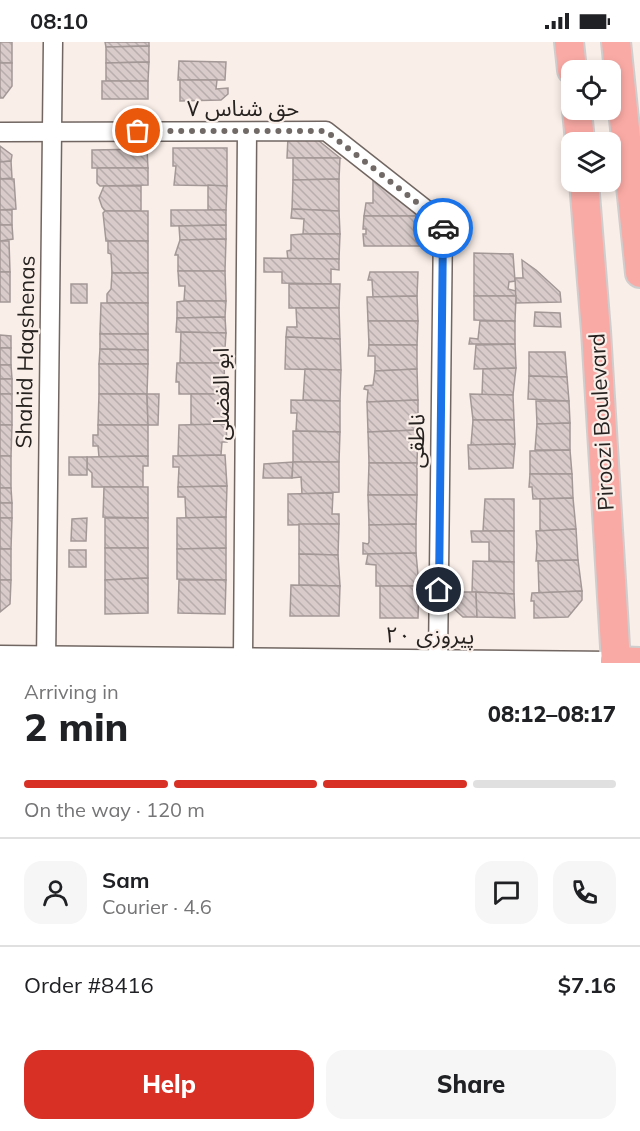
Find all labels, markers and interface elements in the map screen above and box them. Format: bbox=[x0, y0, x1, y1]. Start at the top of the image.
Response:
text: 08:10 bbox=[30, 7, 88, 35]
map controls bbox=[561, 60, 621, 192]
button: locate bbox=[561, 60, 621, 120]
street label: حق شناس ۷ bbox=[187, 94, 299, 122]
pin bbox=[112, 105, 163, 156]
icon: bag bbox=[121, 114, 154, 147]
button: layers bbox=[561, 132, 621, 192]
courier bbox=[413, 198, 473, 258]
icon: car bbox=[427, 212, 460, 245]
street label: Shahid Haqshenas bbox=[9, 255, 41, 449]
street label: Piroozi Boulevard bbox=[582, 332, 620, 512]
street label: ابو الفضلی bbox=[207, 348, 235, 440]
street label: ناطقی bbox=[402, 414, 430, 468]
pin bbox=[413, 564, 464, 615]
icon: home bbox=[422, 573, 455, 606]
street label: پیروزی ۲۰ bbox=[385, 620, 475, 651]
text: Arriving in bbox=[24, 679, 119, 704]
text: 08:12–08:17 bbox=[488, 700, 616, 728]
text: 2 min bbox=[24, 702, 129, 751]
text: On the way · 120 m bbox=[24, 797, 205, 822]
button: person bbox=[24, 861, 87, 924]
button: chat bbox=[475, 861, 538, 924]
button: phone bbox=[553, 861, 616, 924]
text: Sam bbox=[102, 866, 150, 894]
text: Courier · 4.6 bbox=[102, 894, 212, 919]
text: Order #8416 bbox=[24, 971, 154, 999]
text: $7.16 bbox=[558, 971, 616, 999]
button: Help bbox=[24, 1050, 314, 1119]
button: Share bbox=[326, 1050, 616, 1119]

